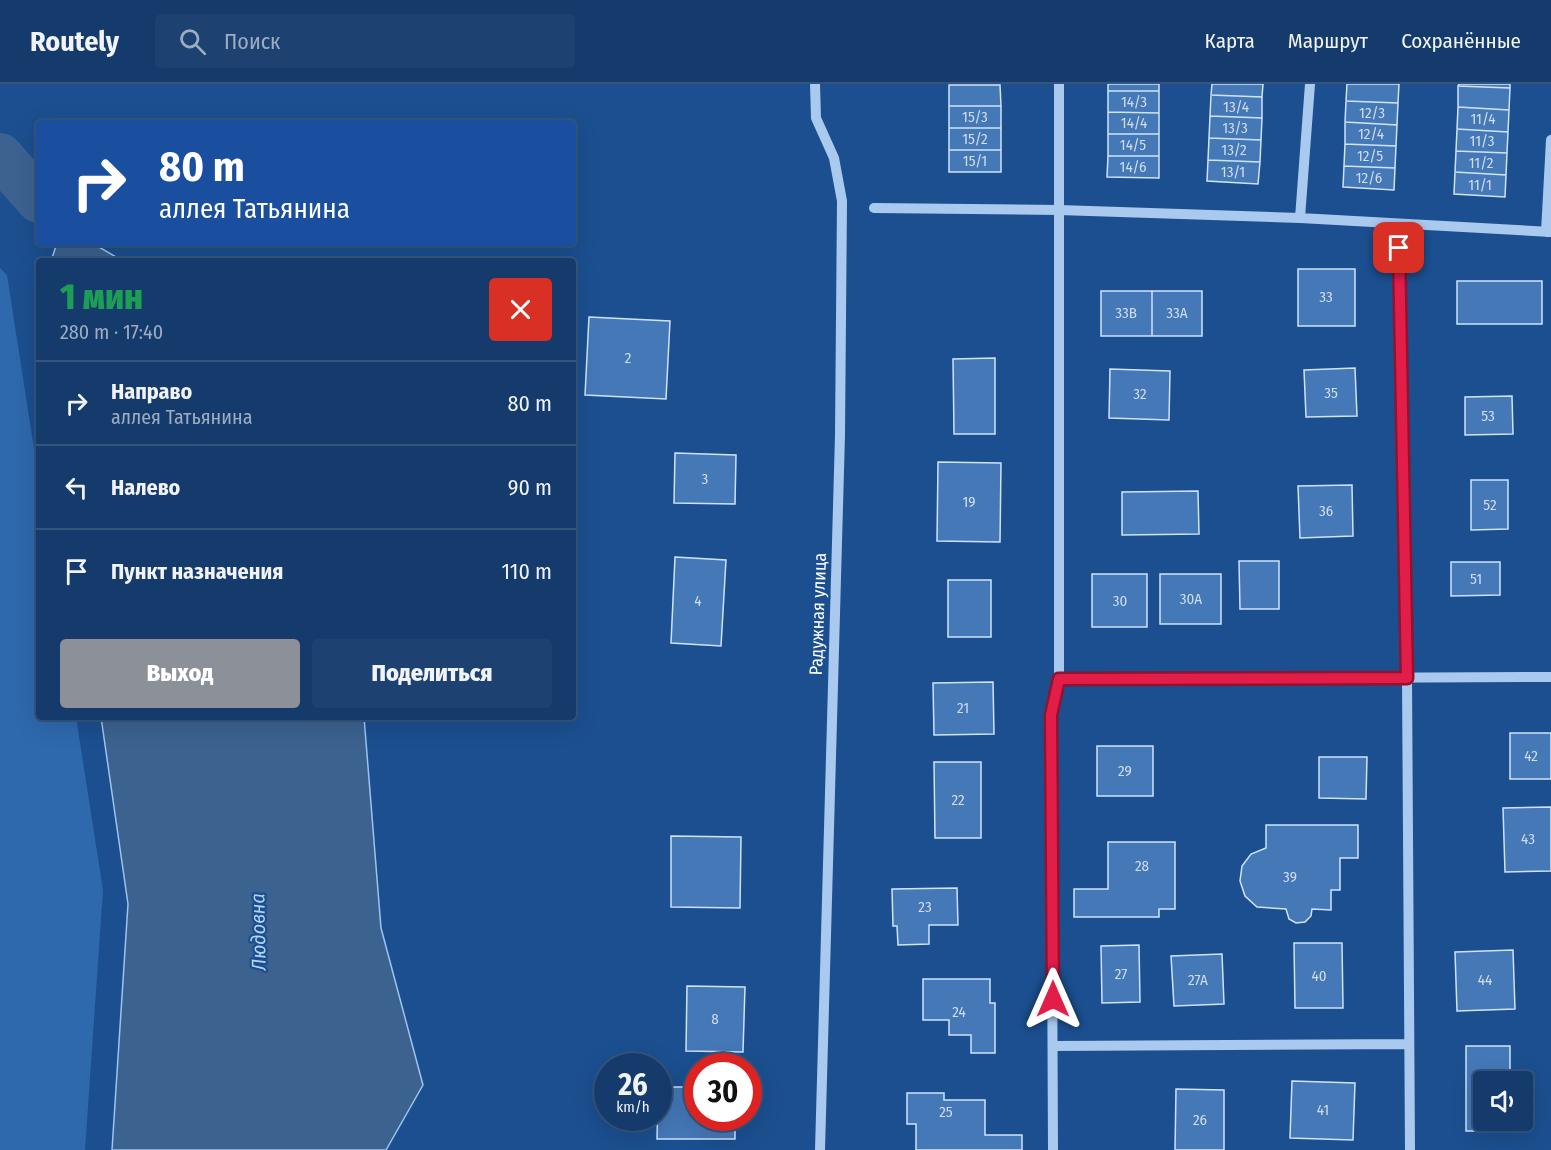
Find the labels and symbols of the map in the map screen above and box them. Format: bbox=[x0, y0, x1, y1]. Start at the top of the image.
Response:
house number: 14/3 bbox=[1121, 93, 1147, 111]
house number: 13/4 bbox=[1223, 98, 1249, 116]
house number: 12/3 bbox=[1359, 104, 1385, 122]
house number: 15/3 bbox=[962, 108, 988, 126]
house number: 11/4 bbox=[1470, 110, 1496, 128]
house number: 14/4 bbox=[1121, 114, 1147, 132]
house number: 13/3 bbox=[1222, 119, 1248, 137]
house number: 12/4 bbox=[1358, 125, 1384, 143]
house number: 15/2 bbox=[962, 130, 988, 148]
house number: 11/3 bbox=[1470, 132, 1495, 150]
house number: 14/5 bbox=[1120, 136, 1146, 154]
house number: 13/2 bbox=[1221, 141, 1247, 159]
house number: 12/5 bbox=[1357, 147, 1383, 165]
house number: 15/1 bbox=[963, 152, 987, 170]
house number: 11/2 bbox=[1469, 154, 1494, 172]
house number: 14/6 bbox=[1120, 158, 1146, 176]
house number: 13/1 bbox=[1221, 163, 1245, 181]
house number: 12/6 bbox=[1356, 169, 1382, 187]
house number: 11/1 bbox=[1468, 176, 1492, 194]
pin bbox=[1373, 222, 1424, 273]
house number: 33 bbox=[1319, 288, 1333, 306]
house number: 33В bbox=[1115, 304, 1137, 322]
house number: 33А bbox=[1166, 304, 1188, 322]
house number: 2 bbox=[625, 349, 632, 367]
house number: 35 bbox=[1324, 384, 1338, 402]
house number: 32 bbox=[1133, 385, 1147, 403]
house number: 53 bbox=[1481, 407, 1495, 425]
house number: 3 bbox=[702, 470, 709, 488]
house number: 19 bbox=[962, 493, 976, 511]
house number: 52 bbox=[1483, 496, 1497, 514]
house number: 36 bbox=[1319, 502, 1333, 520]
street label: Радужная улица bbox=[805, 552, 831, 676]
house number: 51 bbox=[1470, 570, 1482, 588]
house number: 30А bbox=[1180, 590, 1202, 608]
house number: 4 bbox=[694, 592, 702, 610]
house number: 30 bbox=[1113, 592, 1127, 610]
house number: 21 bbox=[957, 699, 969, 717]
house number: 42 bbox=[1524, 747, 1538, 765]
house number: 29 bbox=[1118, 762, 1132, 780]
house number: 22 bbox=[951, 791, 965, 809]
house number: 43 bbox=[1521, 830, 1535, 848]
house number: 28 bbox=[1135, 857, 1149, 875]
house number: 39 bbox=[1283, 868, 1297, 886]
water label: Людовна bbox=[245, 893, 271, 972]
house number: 23 bbox=[918, 898, 932, 916]
house number: 27 bbox=[1115, 965, 1127, 983]
position arrow bbox=[1021, 967, 1085, 1031]
house number: 40 bbox=[1311, 967, 1327, 985]
house number: 27А bbox=[1188, 971, 1208, 989]
house number: 44 bbox=[1478, 971, 1492, 989]
house number: 24 bbox=[952, 1003, 966, 1021]
house number: 8 bbox=[711, 1010, 719, 1028]
speed limit sign: 30 bbox=[684, 1053, 762, 1131]
house number: 41 bbox=[1317, 1101, 1329, 1119]
house number: 25 bbox=[939, 1103, 953, 1121]
house number: 26 bbox=[1193, 1111, 1207, 1129]

